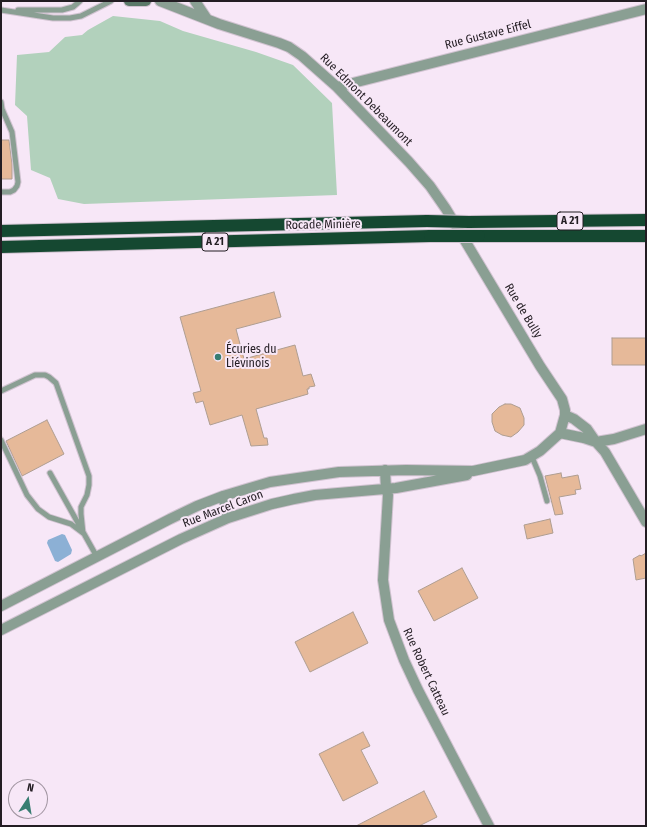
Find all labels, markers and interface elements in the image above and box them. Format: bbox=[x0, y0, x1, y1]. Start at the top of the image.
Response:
street label: Rue Gustave Eiffel bbox=[443, 17, 533, 53]
street label: Rue Edmont Debeaumont bbox=[317, 51, 415, 149]
road number: A 21 bbox=[557, 212, 583, 230]
street label: Rocade Minière bbox=[285, 217, 361, 233]
road number: A 21 bbox=[202, 233, 228, 251]
street label: Rue de Bully bbox=[501, 281, 545, 341]
place label: Écuries du Liévinois bbox=[226, 343, 276, 371]
marker: Écuries du Liévinois bbox=[213, 352, 223, 362]
street label: Rue Marcel Caron bbox=[181, 487, 265, 531]
street label: Rue Robert Catteau bbox=[399, 626, 453, 718]
north arrow bbox=[8, 779, 48, 819]
text: N bbox=[26, 781, 35, 795]

